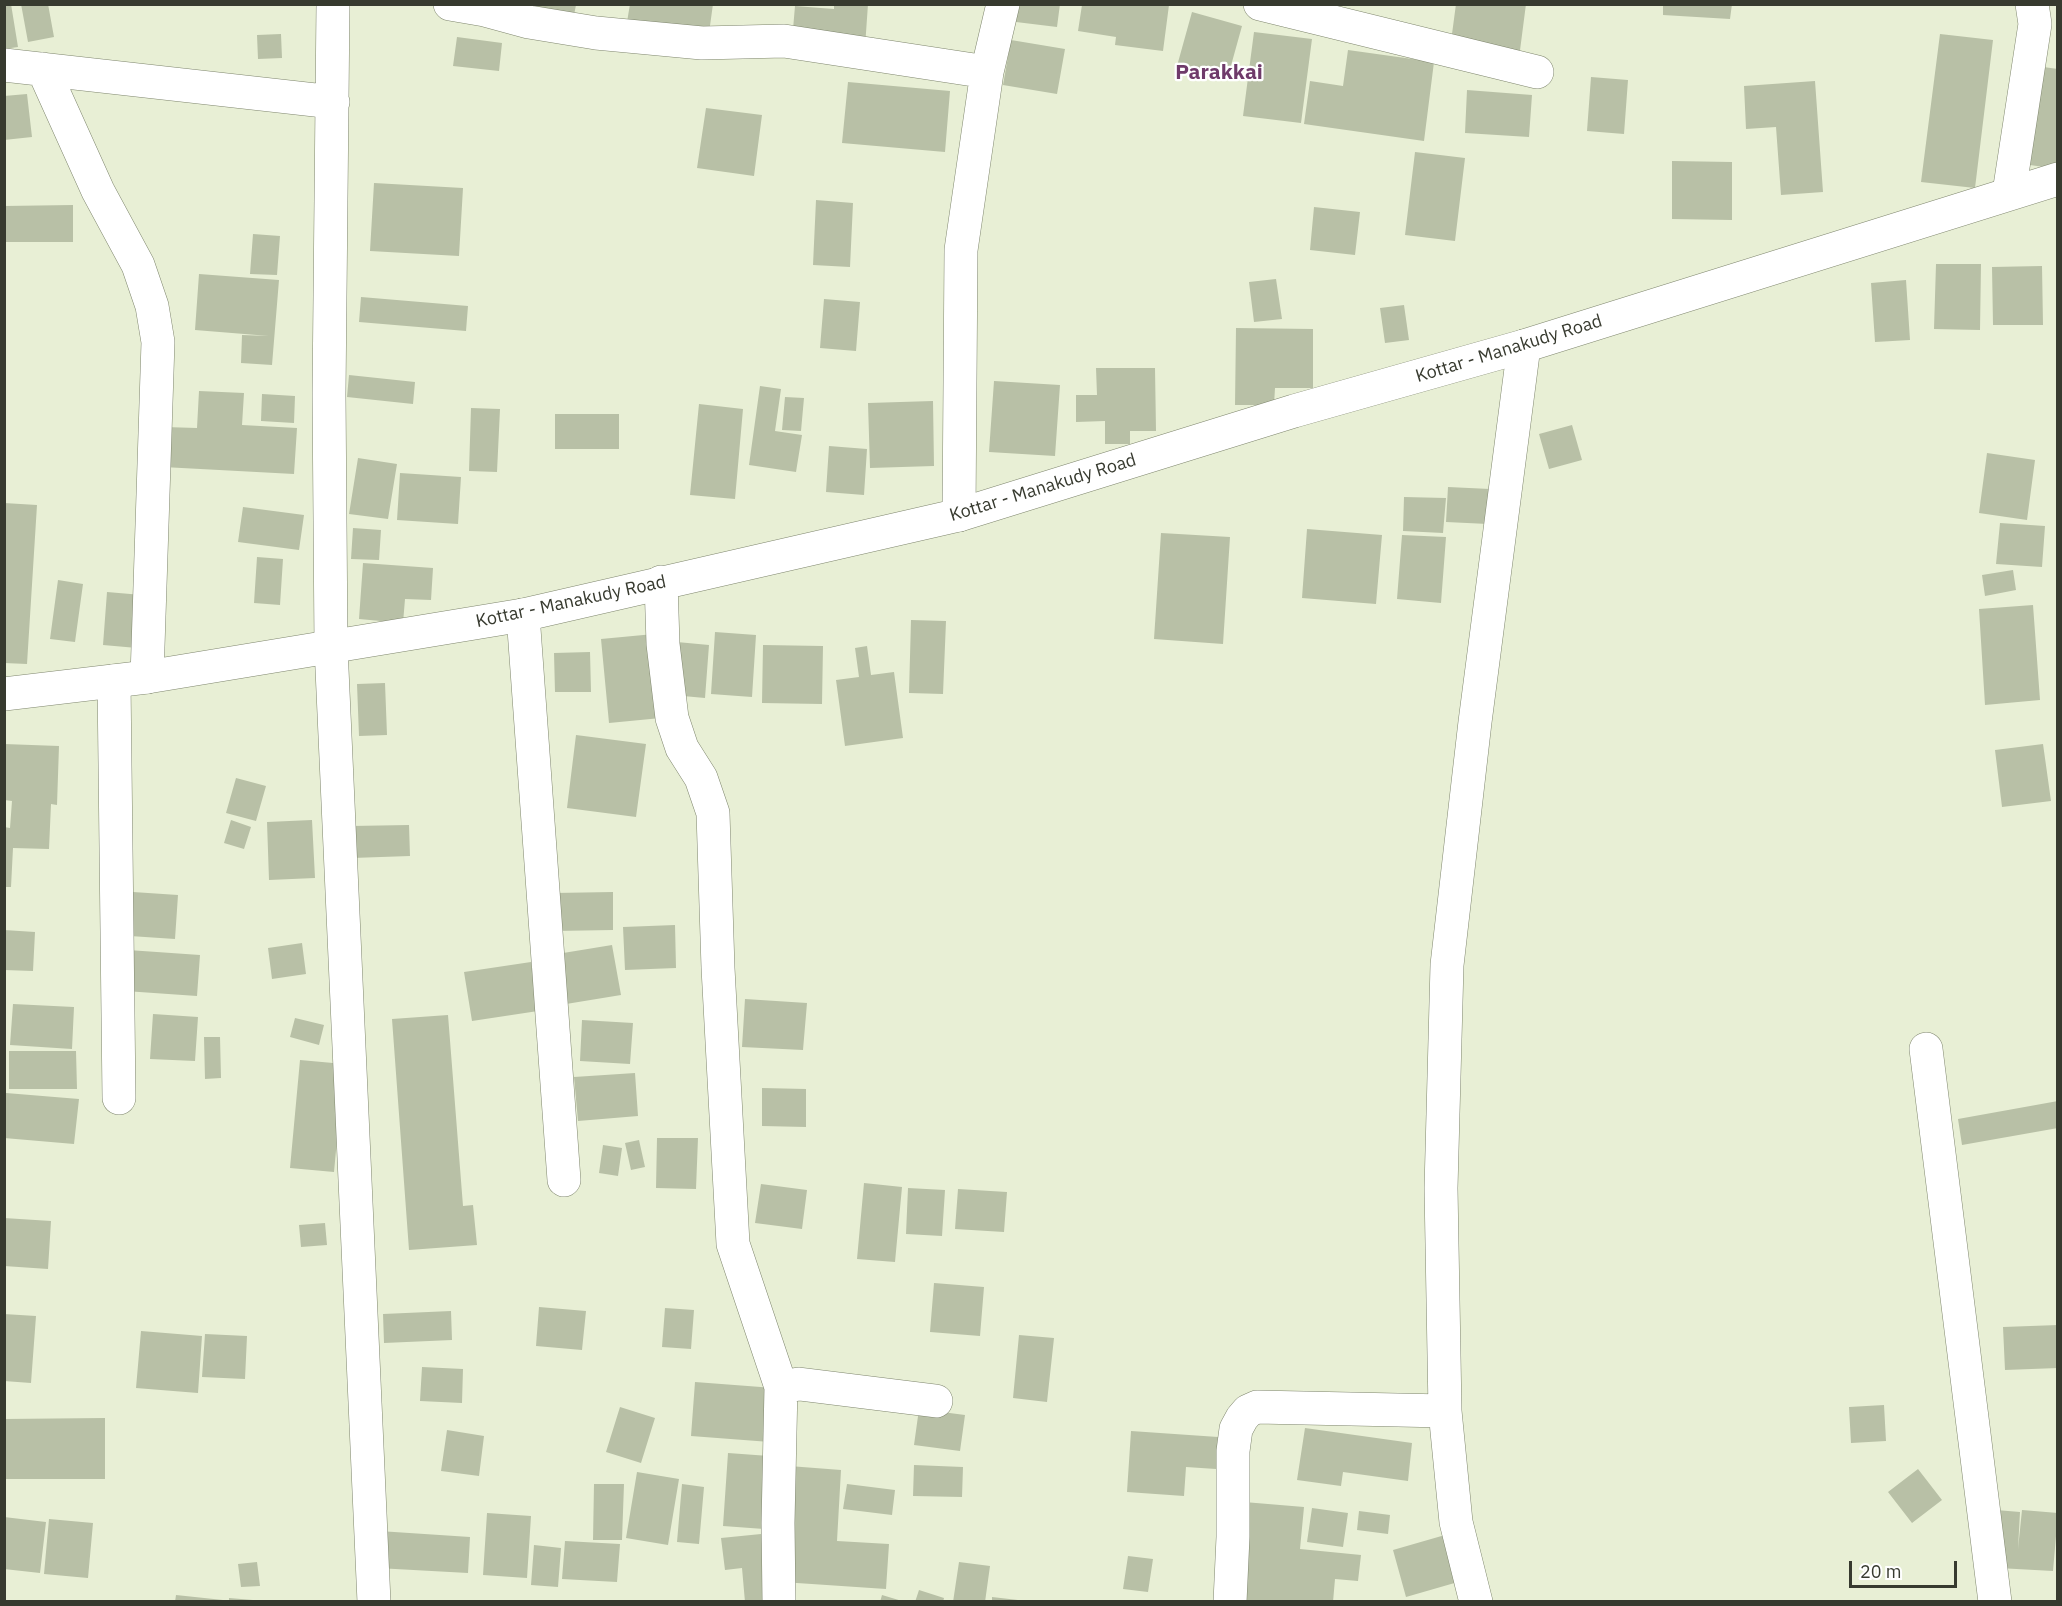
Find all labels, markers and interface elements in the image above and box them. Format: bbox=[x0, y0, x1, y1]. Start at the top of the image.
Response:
district label: Parakkai bbox=[1175, 60, 1263, 86]
street label: Kottar - Manakudy Road bbox=[1413, 310, 1605, 388]
street label: Kottar - Manakudy Road bbox=[947, 449, 1139, 527]
street label: Kottar - Manakudy Road bbox=[474, 571, 668, 633]
scale bar bbox=[1852, 1549, 1960, 1587]
text: 20 m bbox=[1860, 1560, 1902, 1583]

